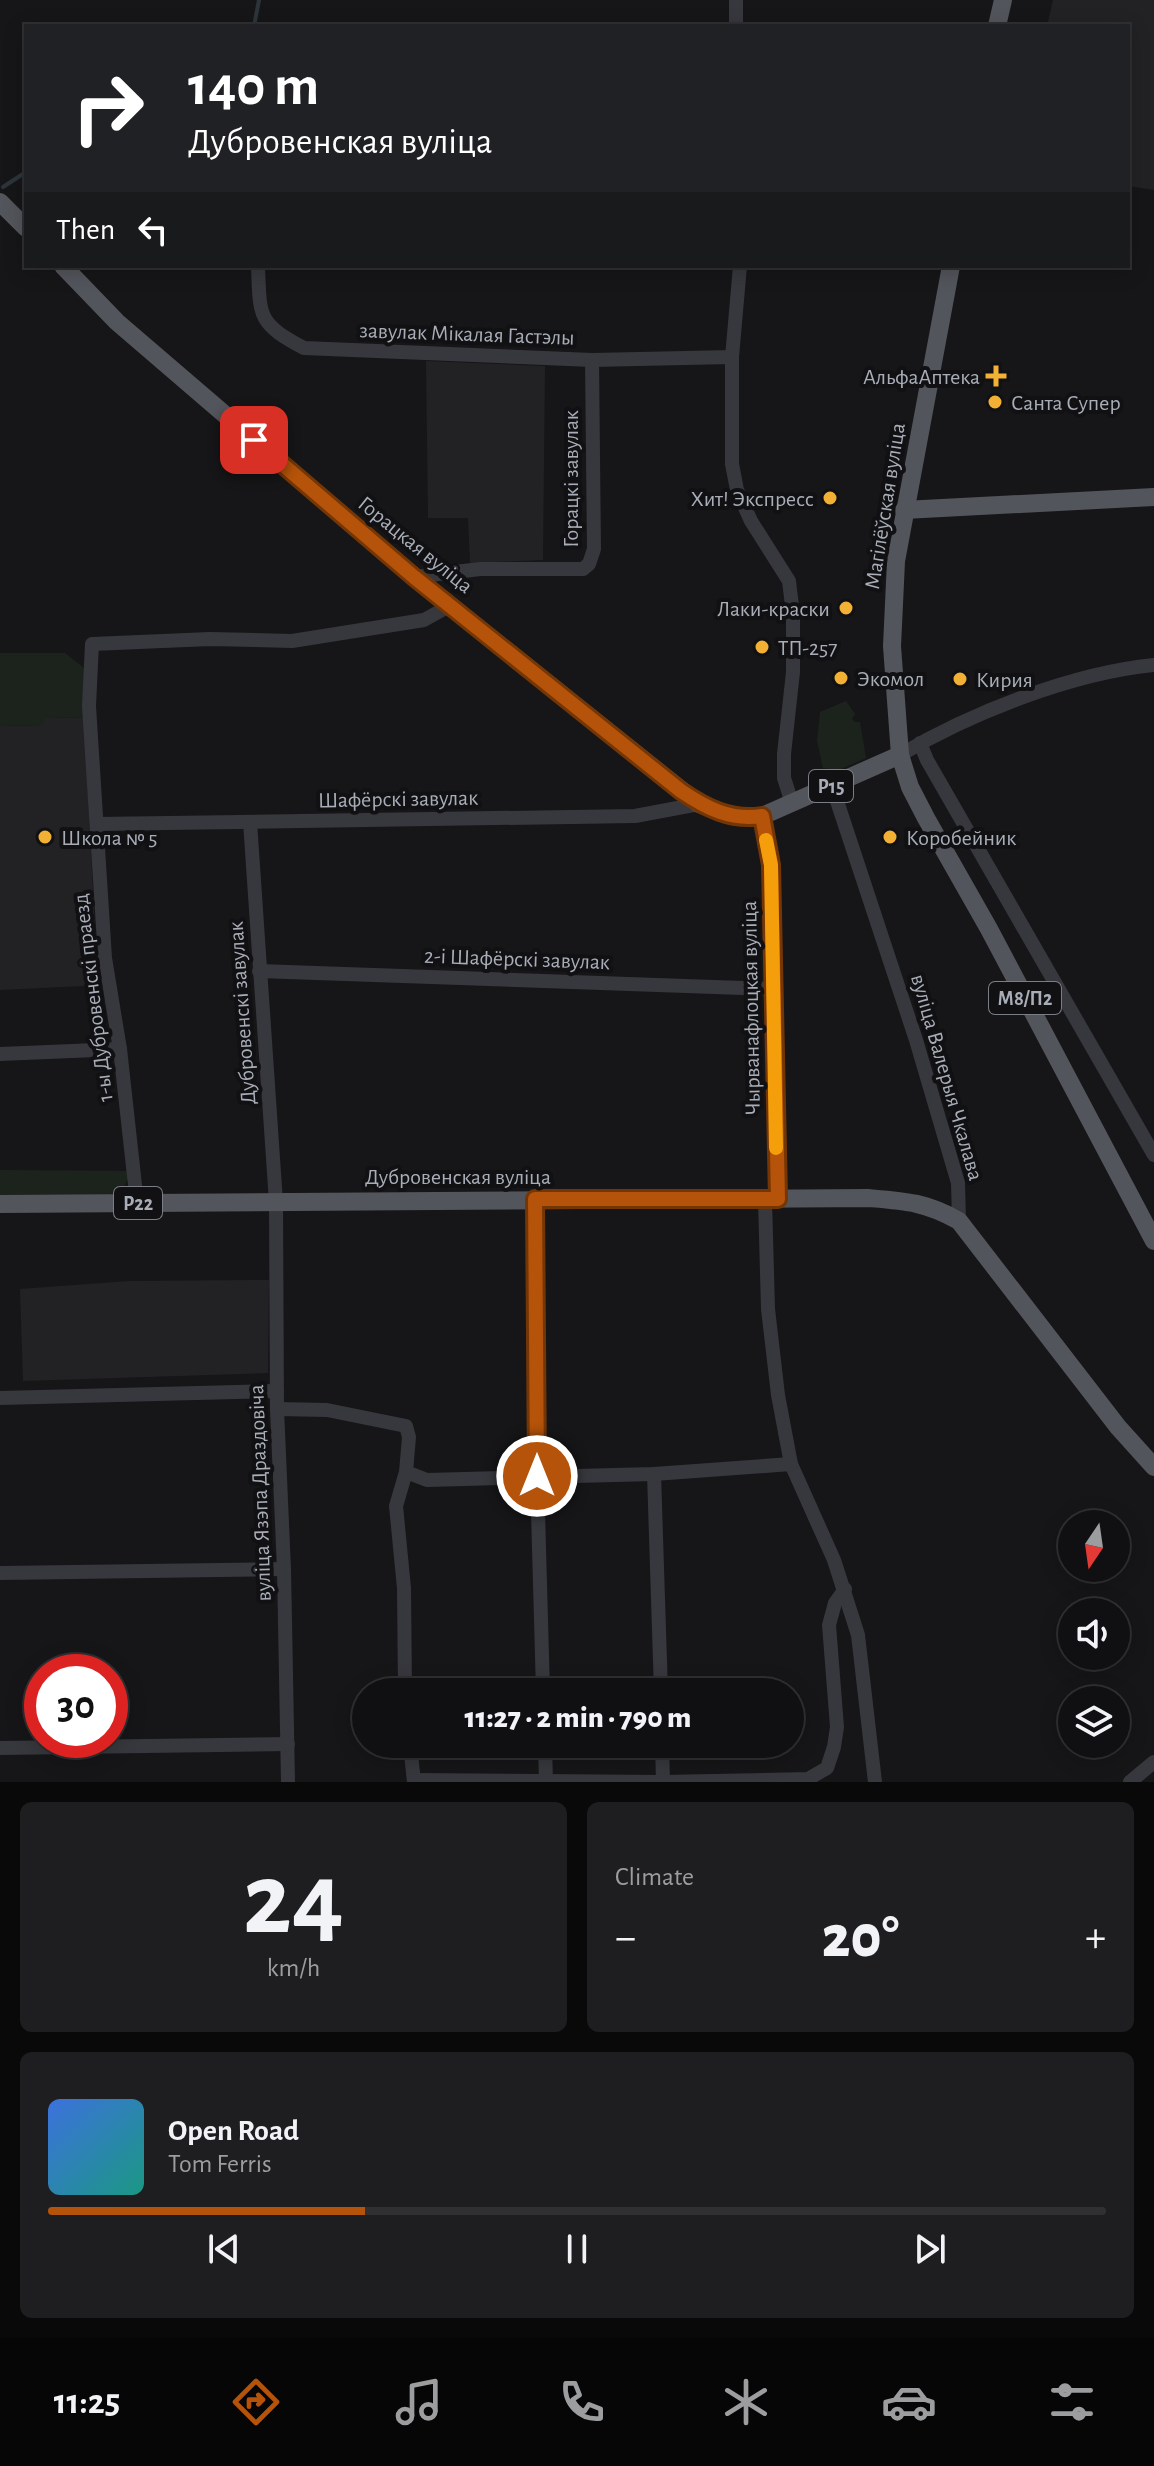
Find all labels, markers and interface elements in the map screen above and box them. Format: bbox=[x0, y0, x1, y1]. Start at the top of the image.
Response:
icon: right bbox=[56, 56, 160, 160]
text: 140 m bbox=[188, 59, 319, 115]
text: Дубровенская вуліца bbox=[188, 124, 493, 160]
icon: left bbox=[131, 208, 175, 252]
text: Then bbox=[56, 215, 115, 245]
street label: завулак Мікалая Гастэлы bbox=[359, 319, 575, 349]
place label: АльфаАптека bbox=[863, 366, 980, 388]
marker: АльфаАптека bbox=[987, 367, 1005, 385]
place label: Санта Супер bbox=[1011, 392, 1121, 414]
marker: Санта Супер bbox=[986, 393, 1004, 411]
pin bbox=[220, 406, 288, 474]
street label: Горацкі завулак bbox=[560, 410, 582, 548]
icon: arrive bbox=[232, 418, 276, 462]
street label: Магілёўская вуліца bbox=[861, 421, 909, 591]
place label: Хит! Экспресс bbox=[691, 488, 814, 510]
marker: Хит! Экспресс bbox=[821, 489, 839, 507]
street label: Горацкая вуліца bbox=[354, 492, 477, 597]
place label: Лаки-краски bbox=[717, 598, 830, 620]
marker: Лаки-краски bbox=[837, 599, 855, 617]
place label: ТП-257 bbox=[778, 637, 837, 659]
marker: ТП-257 bbox=[753, 638, 771, 656]
place label: Экомол bbox=[857, 668, 924, 690]
marker: Экомол bbox=[832, 669, 850, 687]
place label: Кирия bbox=[976, 669, 1033, 691]
marker: Кирия bbox=[951, 670, 969, 688]
road number: Р15 bbox=[809, 770, 853, 802]
street label: Шафёрскі завулак bbox=[318, 787, 478, 811]
place label: Школа № 5 bbox=[61, 827, 157, 849]
place label: Коробейник bbox=[906, 827, 1016, 849]
marker: Школа № 5 bbox=[36, 828, 54, 846]
marker: Коробейник bbox=[881, 828, 899, 846]
street label: 1-ы Дубровенскі праезд bbox=[69, 892, 117, 1103]
street label: Чырванафлоцкая вуліца bbox=[738, 901, 764, 1115]
street label: Дубровенскі завулак bbox=[225, 921, 259, 1105]
street label: 2-і Шафёрскі завулак bbox=[424, 945, 610, 973]
street label: вуліца Валерыя Чкалава bbox=[907, 972, 987, 1183]
road number: М8/П2 bbox=[989, 982, 1061, 1014]
street label: Дубровенская вуліца bbox=[365, 1166, 551, 1188]
road number: Р22 bbox=[114, 1187, 162, 1219]
street label: вуліца Язэпа Драздовіча bbox=[245, 1384, 275, 1602]
position arrow bbox=[495, 1434, 579, 1518]
north arrow bbox=[1058, 1510, 1130, 1582]
map controls bbox=[1058, 1510, 1130, 1758]
button: sound bbox=[1058, 1598, 1130, 1670]
speed limit sign: 30 bbox=[24, 1654, 128, 1758]
button: layers bbox=[1058, 1686, 1130, 1758]
text: 11:27 · 2 min · 790 m bbox=[465, 1703, 691, 1733]
text: 24 bbox=[243, 1849, 344, 1953]
text: Climate bbox=[615, 1864, 694, 1890]
text: 20° bbox=[822, 1908, 899, 1968]
text: − bbox=[615, 1916, 636, 1960]
text: + bbox=[1085, 1916, 1106, 1960]
text: km/h bbox=[267, 1955, 320, 1981]
text: Open Road bbox=[168, 2116, 299, 2146]
text: Tom Ferris bbox=[168, 2151, 272, 2177]
icon: previous bbox=[202, 2227, 246, 2271]
icon: pause bbox=[555, 2227, 599, 2271]
icon: next bbox=[908, 2227, 952, 2271]
icon: directions bbox=[228, 2374, 284, 2430]
icon: music bbox=[391, 2374, 447, 2430]
icon: phone bbox=[554, 2374, 610, 2430]
icon: climate bbox=[718, 2374, 774, 2430]
icon: car bbox=[881, 2374, 937, 2430]
icon: filters bbox=[1044, 2374, 1100, 2430]
text: 11:25 bbox=[54, 2384, 120, 2420]

